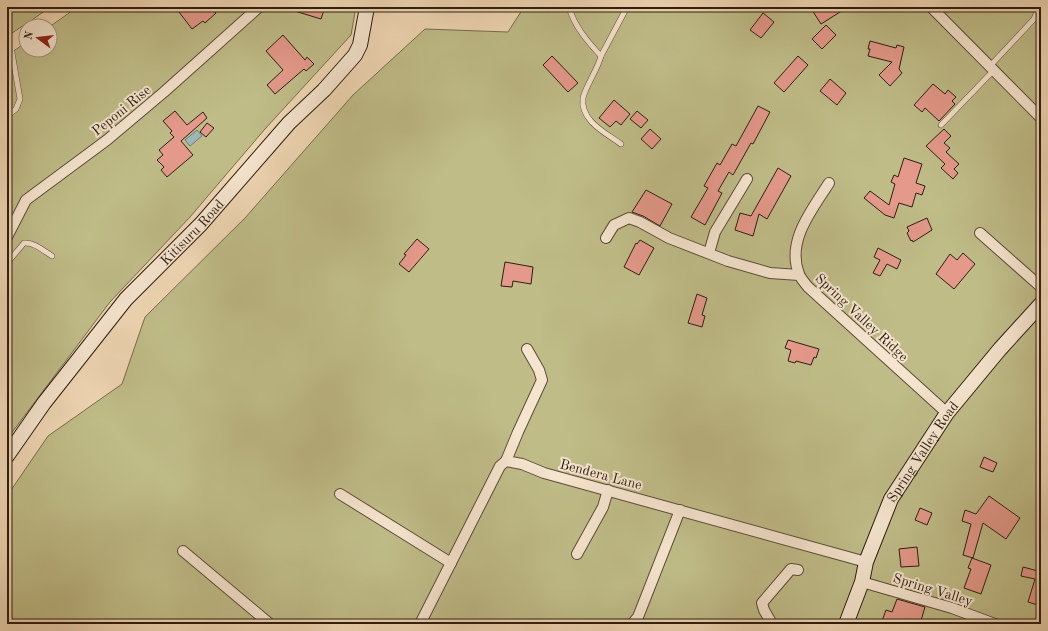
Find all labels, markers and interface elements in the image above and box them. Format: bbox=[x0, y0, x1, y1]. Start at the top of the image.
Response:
north arrow bbox=[18, 18, 58, 58]
text: N bbox=[23, 30, 36, 41]
street label: Peponi Rise bbox=[90, 83, 154, 139]
street label: Kitisuru Road bbox=[158, 197, 227, 268]
street label: Spring Valley Ridge bbox=[812, 271, 911, 364]
street label: Spring Valley Road bbox=[885, 399, 962, 505]
street label: Bendera Lane bbox=[558, 457, 643, 493]
street label: Spring Valley bbox=[891, 571, 975, 609]

